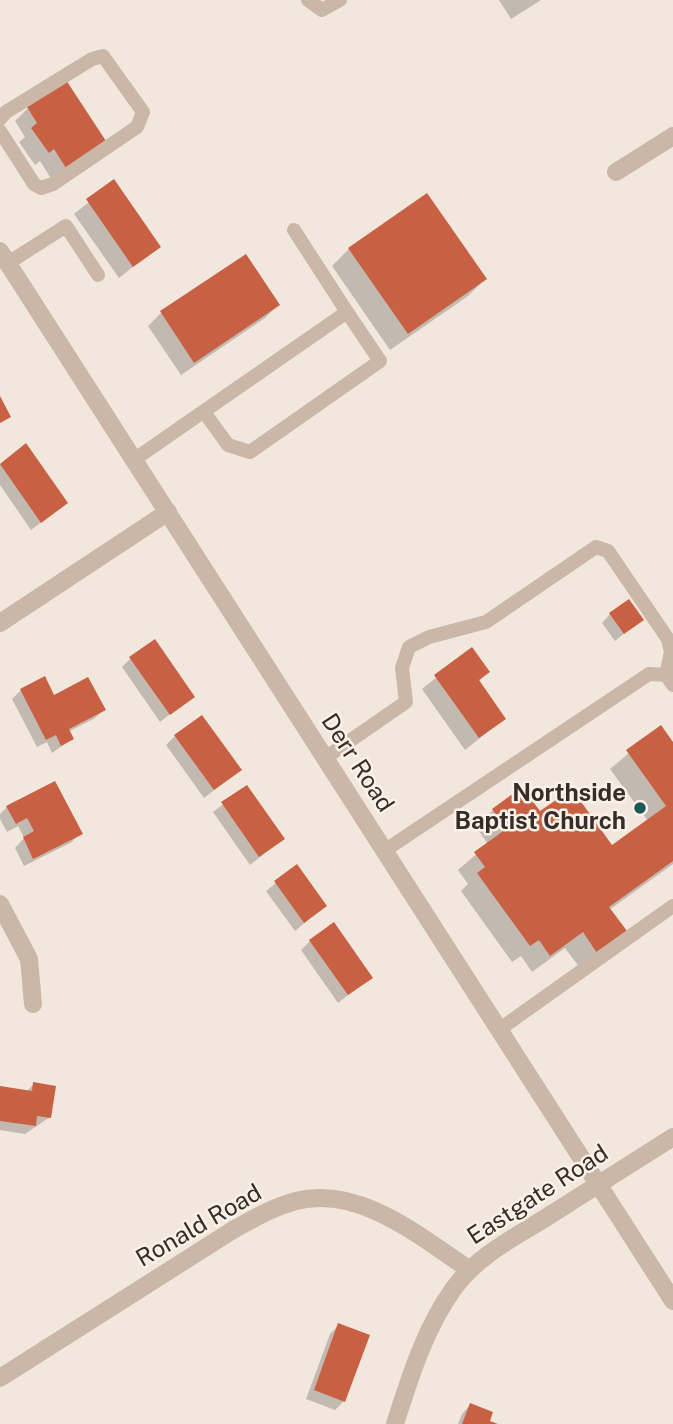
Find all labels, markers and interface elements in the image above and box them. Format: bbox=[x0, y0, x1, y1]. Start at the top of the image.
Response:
street label: Derr Road bbox=[315, 708, 399, 818]
place label: Northside Baptist Church bbox=[454, 780, 626, 836]
marker: Northside Baptist Church bbox=[632, 800, 648, 816]
street label: Eastgate Road bbox=[462, 1139, 614, 1251]
street label: Ronald Road bbox=[131, 1178, 267, 1274]

